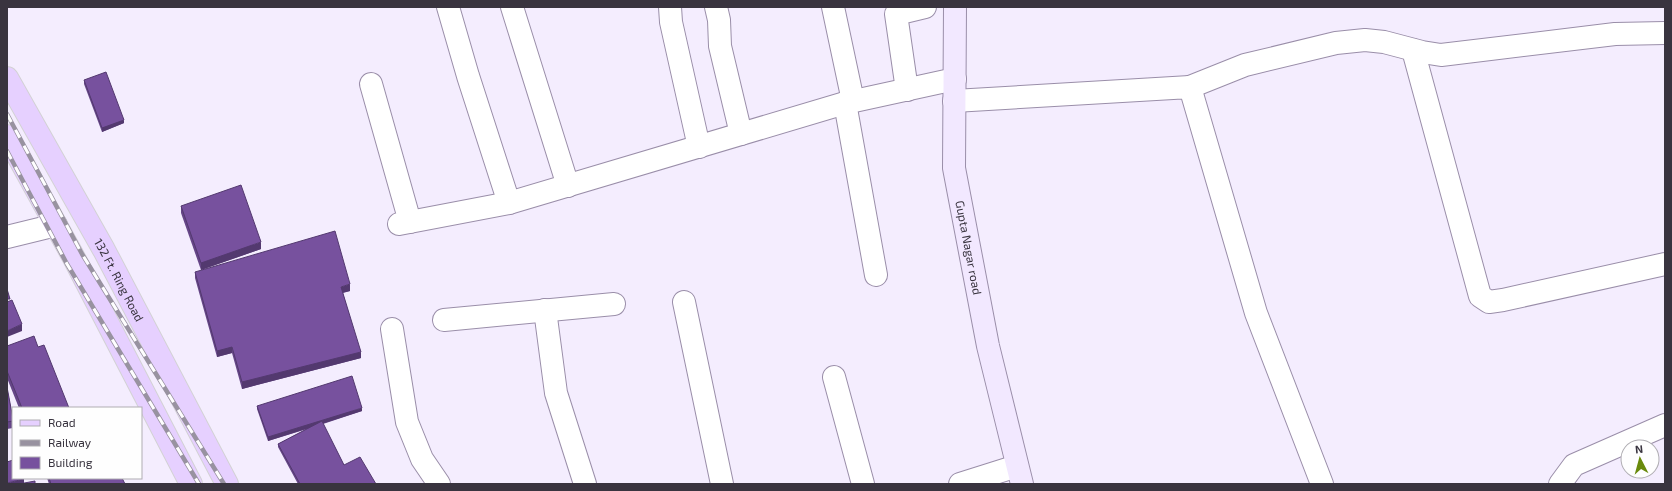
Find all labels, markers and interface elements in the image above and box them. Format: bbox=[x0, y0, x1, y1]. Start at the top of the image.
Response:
street label: Gupta Nagar road bbox=[953, 199, 985, 296]
street label: 132 Ft. Ring Road bbox=[92, 236, 147, 324]
legend bbox=[12, 407, 142, 479]
text: Road bbox=[48, 415, 76, 429]
text: Railway bbox=[48, 435, 92, 449]
north arrow bbox=[1620, 439, 1660, 479]
text: N bbox=[1634, 442, 1644, 455]
text: Building bbox=[48, 455, 93, 469]

